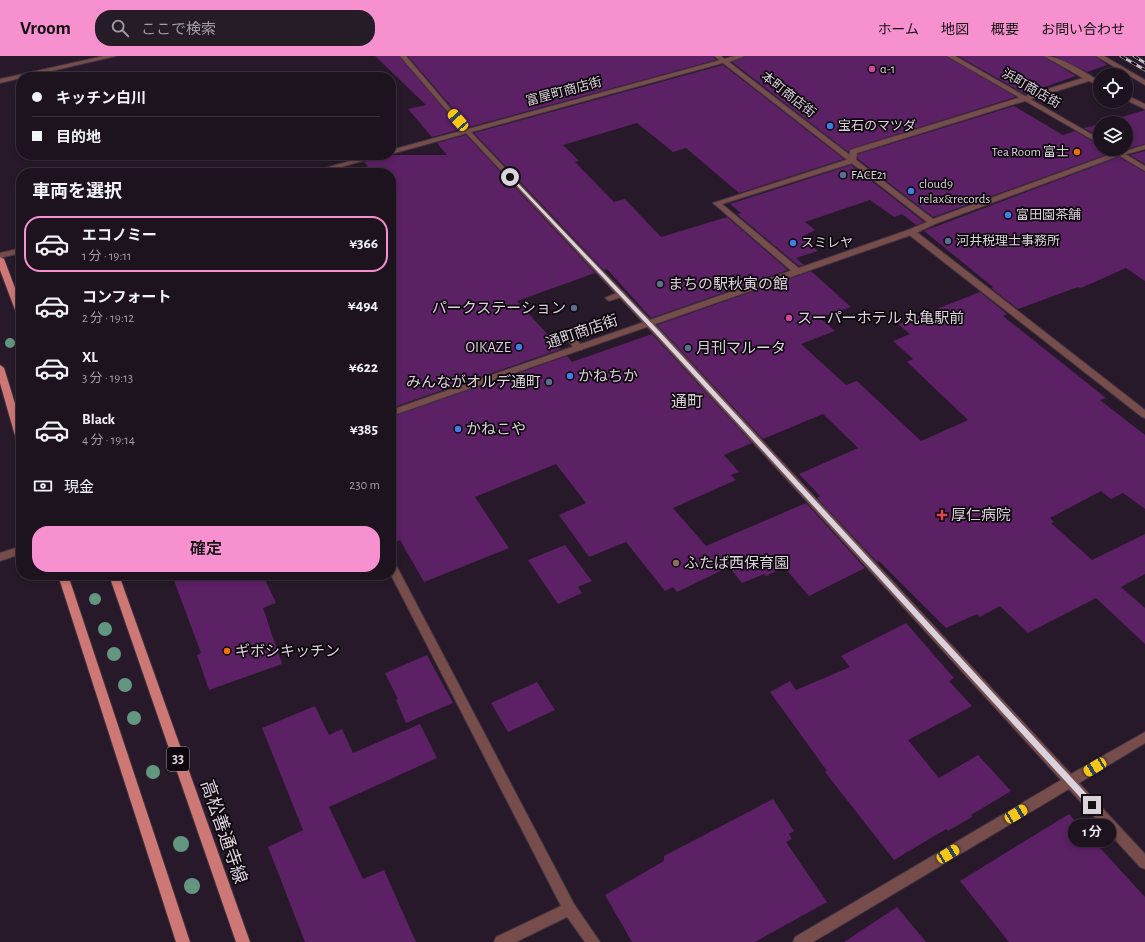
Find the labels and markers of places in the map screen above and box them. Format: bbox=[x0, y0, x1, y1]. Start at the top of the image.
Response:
place label: α-1 bbox=[880, 63, 895, 76]
marker: α-1 bbox=[867, 64, 877, 74]
place label: 宝石のマツダ bbox=[838, 119, 916, 133]
marker: 宝石のマツダ bbox=[825, 121, 835, 131]
place label: Tea Room 富士 bbox=[991, 145, 1069, 159]
marker: Tea Room 富士 bbox=[1072, 147, 1082, 157]
place label: FACE21 bbox=[851, 169, 887, 182]
marker: FACE21 bbox=[838, 170, 848, 180]
place label: cloud9 relax&records bbox=[919, 178, 990, 206]
marker: cloud9 relax&records bbox=[906, 186, 916, 196]
place label: 富田園茶舗 bbox=[1016, 208, 1081, 222]
marker: 富田園茶舗 bbox=[1003, 210, 1013, 220]
place label: 河井税理士事務所 bbox=[956, 234, 1060, 248]
place label: スミレヤ bbox=[801, 236, 853, 250]
marker: 河井税理士事務所 bbox=[943, 236, 953, 246]
marker: スミレヤ bbox=[788, 238, 798, 248]
place label: まちの駅秋寅の館 bbox=[668, 276, 788, 292]
marker: まちの駅秋寅の館 bbox=[655, 279, 665, 289]
place label: パークステーション bbox=[432, 300, 566, 316]
marker: パークステーション bbox=[569, 303, 579, 313]
place label: スーパーホテル 丸亀駅前 bbox=[797, 310, 964, 326]
marker: スーパーホテル 丸亀駅前 bbox=[784, 313, 794, 323]
place label: OIKAZE bbox=[465, 340, 511, 355]
place label: 月刊マルータ bbox=[696, 340, 786, 356]
marker: OIKAZE bbox=[514, 342, 524, 352]
marker: 月刊マルータ bbox=[683, 343, 693, 353]
place label: かねちか bbox=[578, 368, 638, 384]
marker: かねちか bbox=[565, 371, 575, 381]
place label: みんながオルデ通町 bbox=[406, 374, 541, 390]
marker: みんながオルデ通町 bbox=[544, 377, 554, 387]
place label: かねこや bbox=[466, 421, 526, 437]
marker: かねこや bbox=[453, 424, 463, 434]
place label: 厚仁病院 bbox=[951, 507, 1011, 523]
marker: 厚仁病院 bbox=[936, 509, 948, 521]
place label: ふたば西保育園 bbox=[684, 555, 789, 571]
marker: ふたば西保育園 bbox=[671, 558, 681, 568]
place label: ギボシキッチン bbox=[235, 643, 340, 659]
marker: ギボシキッチン bbox=[222, 646, 232, 656]

